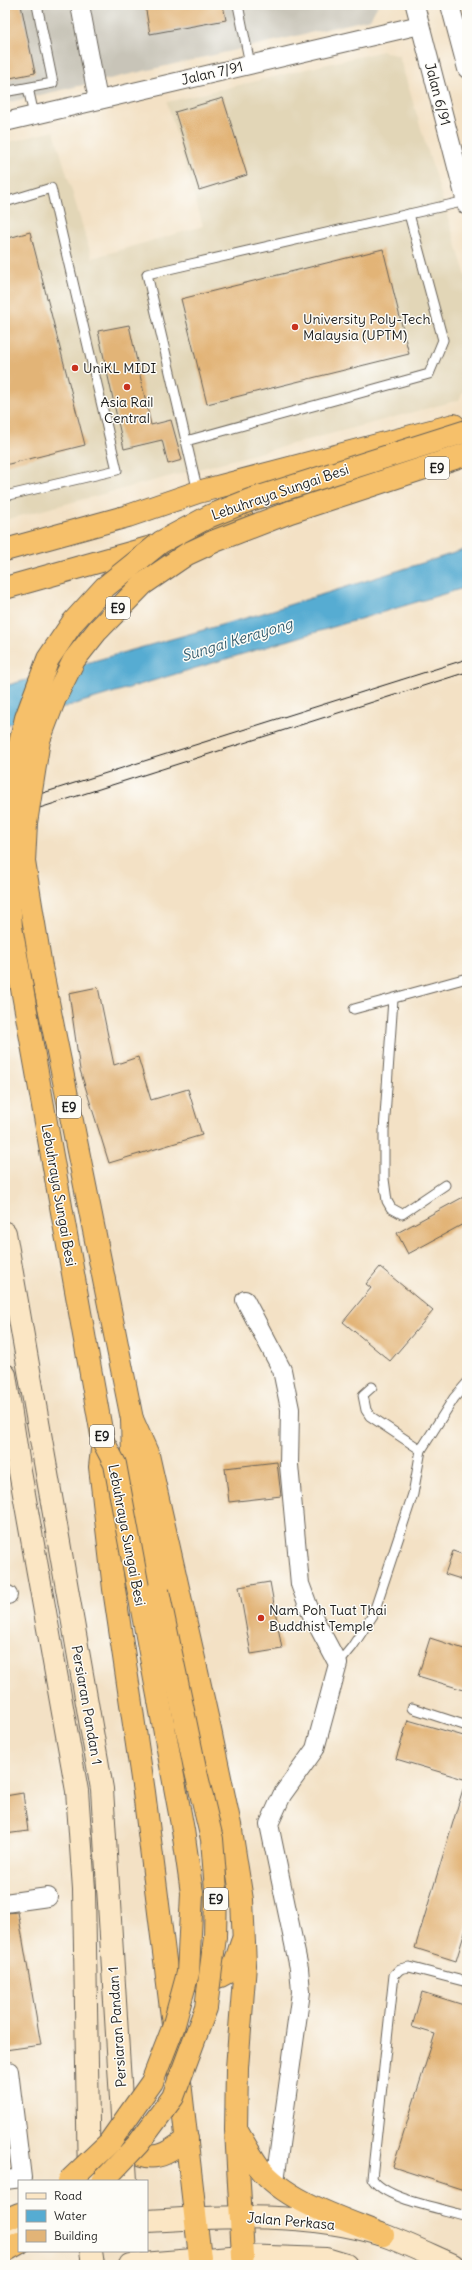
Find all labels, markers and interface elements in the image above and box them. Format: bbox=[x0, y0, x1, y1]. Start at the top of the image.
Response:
street label: Jalan 7/91 bbox=[179, 57, 245, 89]
street label: Jalan 6/91 bbox=[421, 61, 455, 127]
place label: University Poly-Tech Malaysia (UPTM) bbox=[303, 310, 431, 344]
marker: University Poly-Tech Malaysia (UPTM) bbox=[290, 322, 300, 332]
place label: UniKL MIDI bbox=[83, 359, 156, 377]
marker: UniKL MIDI bbox=[70, 363, 80, 373]
marker: Asia Rail Central bbox=[122, 382, 132, 392]
place label: Asia Rail Central bbox=[101, 393, 153, 427]
road number: E9 bbox=[425, 457, 449, 479]
street label: Lebuhraya Sungai Besi bbox=[209, 460, 351, 524]
road number: E9 bbox=[106, 597, 130, 619]
water label: Sungai Kerayong bbox=[179, 613, 296, 665]
road number: E9 bbox=[57, 1096, 81, 1118]
street label: Lebuhraya Sungai Besi bbox=[38, 1123, 80, 1267]
road number: E9 bbox=[90, 1425, 114, 1447]
street label: Lebuhraya Sungai Besi bbox=[104, 1463, 150, 1607]
place label: Nam Poh Tuat Thai Buddhist Temple bbox=[269, 1601, 387, 1635]
marker: Nam Poh Tuat Thai Buddhist Temple bbox=[256, 1613, 266, 1623]
street label: Persiaran Pandan 1 bbox=[68, 1644, 106, 1766]
road number: E9 bbox=[204, 1888, 228, 1910]
street label: Persiaran Pandan 1 bbox=[104, 1966, 130, 2088]
legend bbox=[18, 2180, 148, 2252]
text: Road bbox=[54, 2188, 82, 2203]
text: Water bbox=[54, 2208, 87, 2223]
street label: Jalan Perkasa bbox=[246, 2208, 336, 2234]
text: Building bbox=[54, 2228, 98, 2243]

